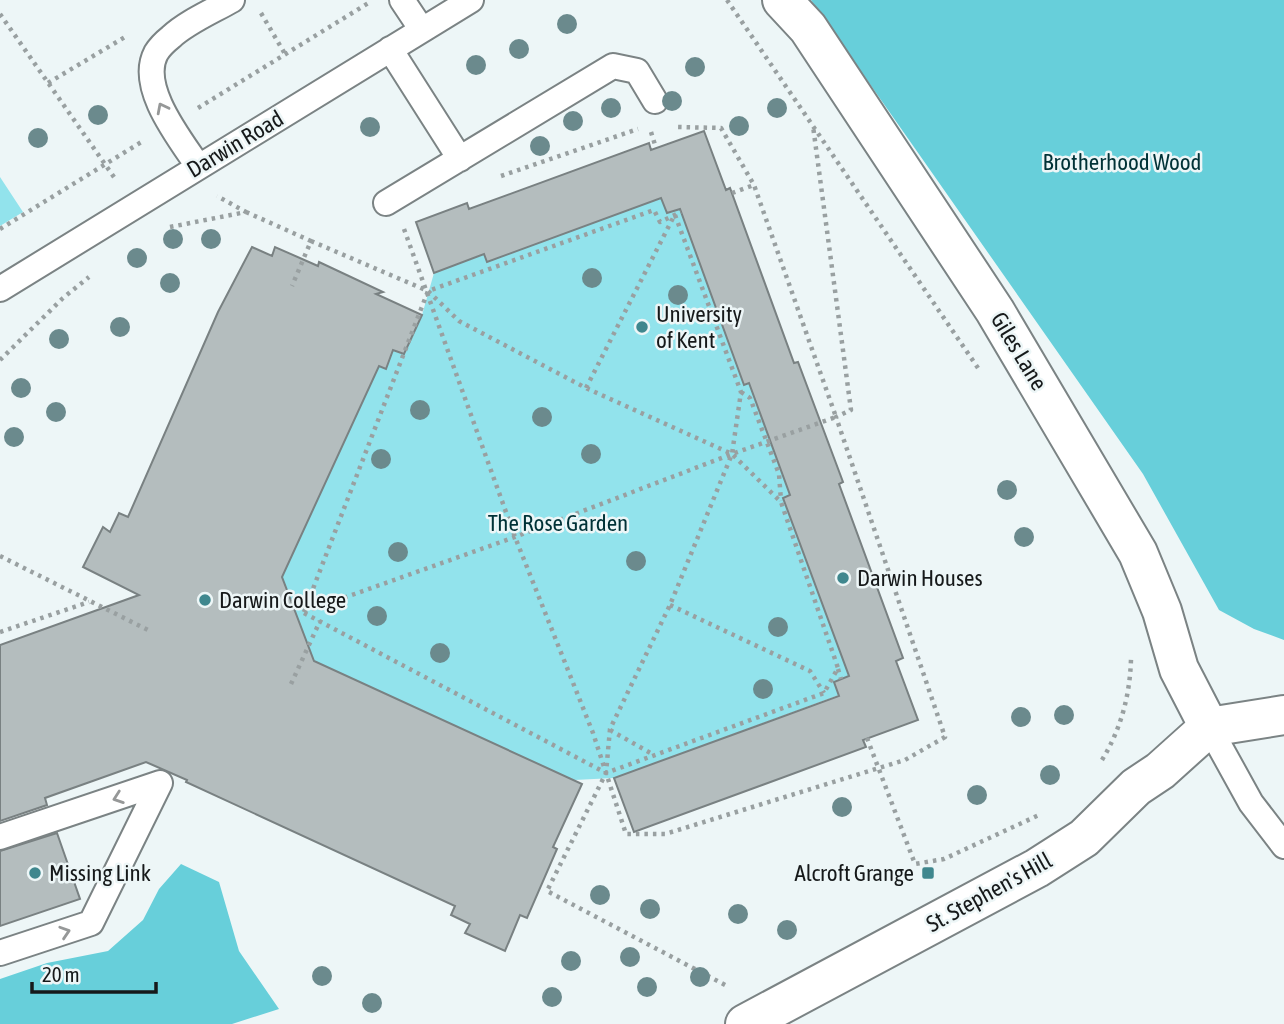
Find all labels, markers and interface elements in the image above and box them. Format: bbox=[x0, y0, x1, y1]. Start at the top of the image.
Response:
one-way arrow bbox=[157, 103, 171, 115]
street label: Darwin Road bbox=[182, 105, 288, 183]
park label: Brotherhood Wood bbox=[1043, 149, 1201, 175]
place label: University of Kent bbox=[656, 301, 742, 353]
street label: Giles Lane bbox=[986, 307, 1052, 395]
marker: University of Kent bbox=[634, 319, 650, 335]
park label: The Rose Garden bbox=[488, 510, 628, 536]
place label: Darwin Houses bbox=[857, 565, 983, 591]
marker: Darwin Houses bbox=[835, 570, 851, 586]
place label: Darwin College bbox=[219, 587, 346, 613]
marker: Darwin College bbox=[197, 592, 213, 608]
one-way arrow bbox=[112, 789, 124, 804]
street label: St. Stephen's Hill bbox=[922, 847, 1056, 937]
place label: Missing Link bbox=[49, 860, 151, 886]
place label: Alcroft Grange bbox=[794, 860, 914, 886]
marker: Missing Link bbox=[27, 865, 43, 881]
marker: Alcroft Grange bbox=[920, 865, 936, 881]
one-way arrow bbox=[59, 925, 71, 940]
scale bar bbox=[32, 950, 156, 994]
text: 20 m bbox=[42, 962, 80, 986]

